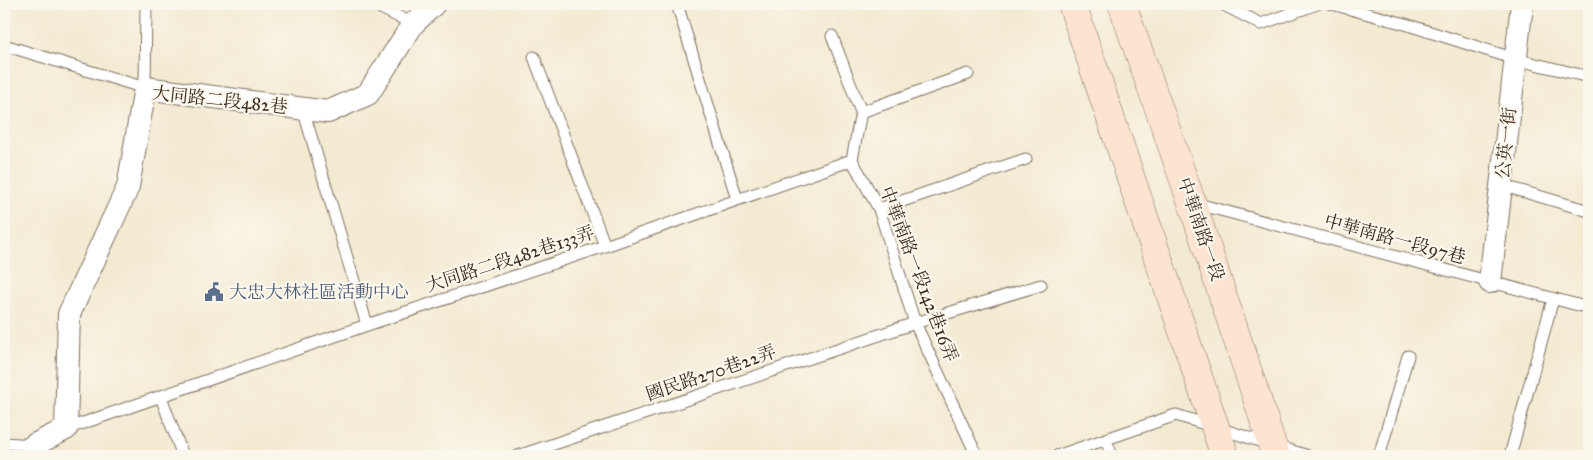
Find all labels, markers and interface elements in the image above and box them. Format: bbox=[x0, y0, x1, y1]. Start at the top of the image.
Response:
street label: 大同路二段482巷 bbox=[151, 82, 289, 118]
street label: 公英一街 bbox=[1491, 106, 1521, 180]
street label: 中華南路一段 bbox=[1173, 174, 1229, 284]
street label: 中華南路一段142巷16弄 bbox=[875, 183, 963, 365]
street label: 中華南路一段97巷 bbox=[1322, 210, 1468, 268]
street label: 大同路二段482巷133弄 bbox=[423, 221, 597, 297]
public building icon: 大忠大林社區活動中心 bbox=[203, 281, 225, 303]
place label: 大忠大林社區活動中心 bbox=[229, 281, 409, 303]
street label: 國民路270巷22弄 bbox=[643, 340, 779, 406]

